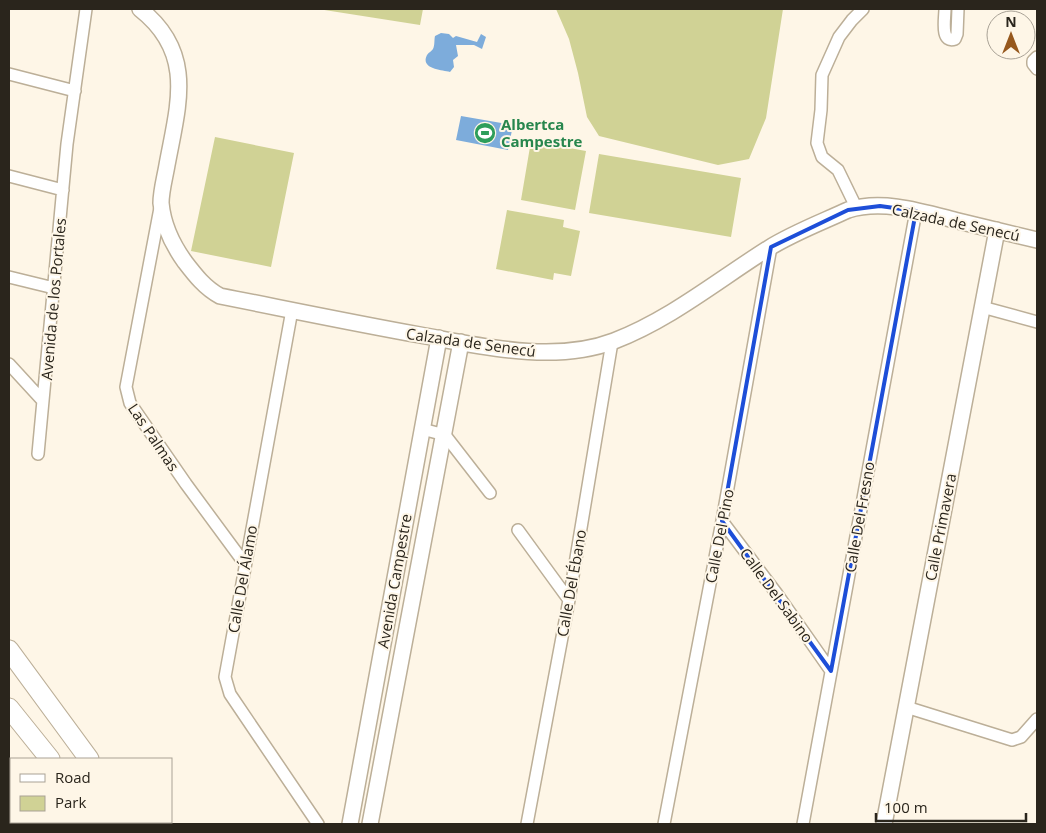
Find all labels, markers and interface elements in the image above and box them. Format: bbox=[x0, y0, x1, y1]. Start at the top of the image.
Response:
north arrow bbox=[986, 10, 1036, 60]
text: N bbox=[1005, 12, 1017, 31]
place label: Albertca Campestre bbox=[501, 114, 582, 151]
sports icon: Albertca Campestre bbox=[473, 121, 497, 145]
street label: Calzada de Senecú bbox=[890, 199, 1022, 245]
street label: Avenida de los Portales bbox=[36, 217, 70, 381]
street label: Calzada de Senecú bbox=[405, 323, 537, 361]
street label: Las Palmas bbox=[124, 399, 184, 475]
street label: Calle Del Fresno bbox=[839, 460, 879, 574]
street label: Calle Primavera bbox=[920, 471, 960, 583]
street label: Calle Del Pino bbox=[700, 487, 738, 585]
street label: Avenida Campestre bbox=[372, 512, 416, 650]
street label: Calle Del Álamo bbox=[223, 523, 261, 635]
street label: Calle Del Ébano bbox=[552, 528, 590, 638]
street label: Calle Del Sabino bbox=[736, 544, 818, 646]
legend bbox=[10, 758, 172, 823]
text: Road bbox=[55, 767, 91, 787]
scale bar bbox=[876, 790, 1026, 822]
text: Park bbox=[55, 792, 86, 812]
text: 100 m bbox=[884, 797, 928, 817]

